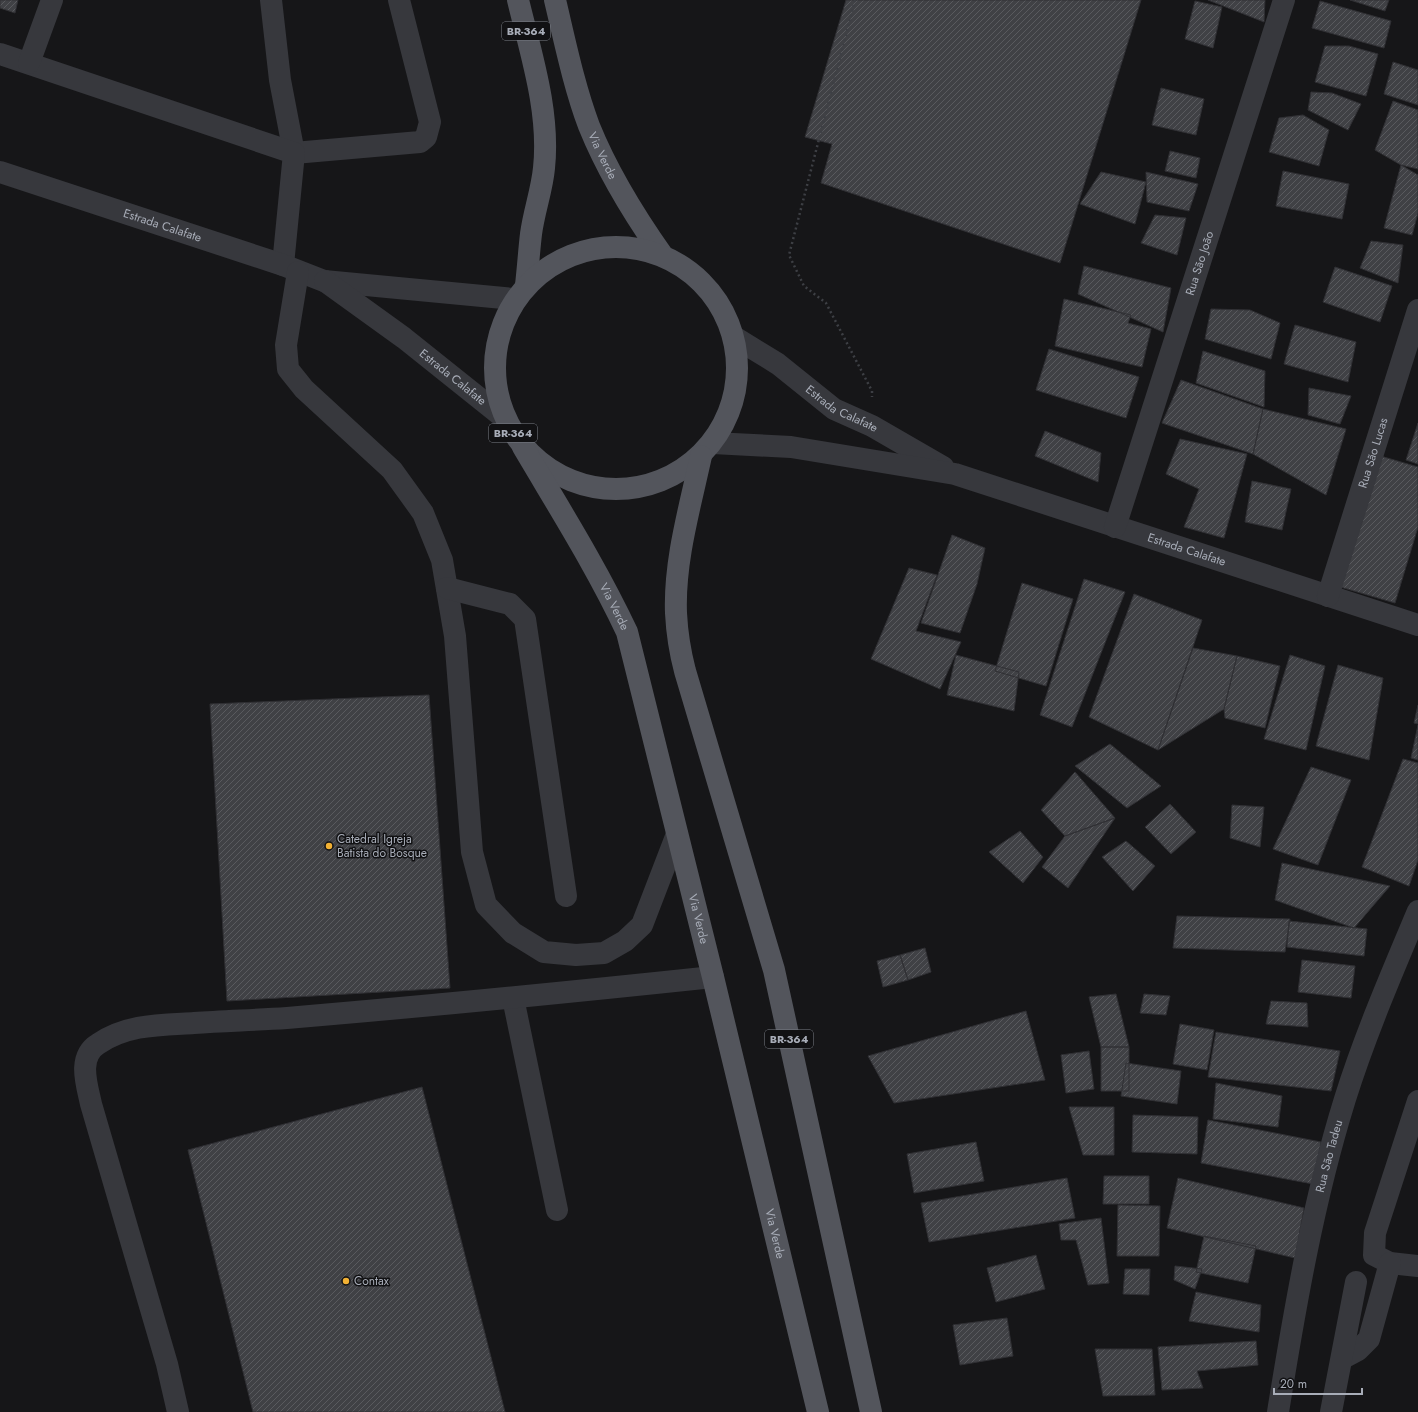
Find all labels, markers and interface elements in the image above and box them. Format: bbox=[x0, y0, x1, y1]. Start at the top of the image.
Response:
road number: BR-364 bbox=[502, 22, 550, 40]
street label: Via Verde bbox=[583, 129, 622, 182]
street label: Estrada Calafate bbox=[121, 204, 204, 247]
street label: Rua São João bbox=[1181, 228, 1218, 298]
street label: Estrada Calafate bbox=[415, 345, 490, 410]
street label: Estrada Calafate bbox=[802, 381, 881, 437]
street label: Rua São Lucas bbox=[1354, 415, 1393, 490]
road number: BR-364 bbox=[489, 424, 537, 442]
street label: Estrada Calafate bbox=[1145, 528, 1228, 571]
street label: Via Verde bbox=[595, 580, 634, 633]
place label: Catedral Igreja Batista do Bosque bbox=[337, 830, 427, 862]
marker: Catedral Igreja Batista do Bosque bbox=[324, 841, 334, 851]
street label: Via Verde bbox=[684, 892, 713, 946]
road number: BR-364 bbox=[765, 1030, 813, 1048]
street label: Rua São Tadeu bbox=[1311, 1118, 1347, 1194]
street label: Via Verde bbox=[760, 1207, 790, 1261]
place label: Contax bbox=[354, 1272, 390, 1290]
marker: Contax bbox=[341, 1276, 351, 1286]
scale bar bbox=[1274, 1370, 1362, 1396]
text: 20 m bbox=[1280, 1375, 1307, 1393]

